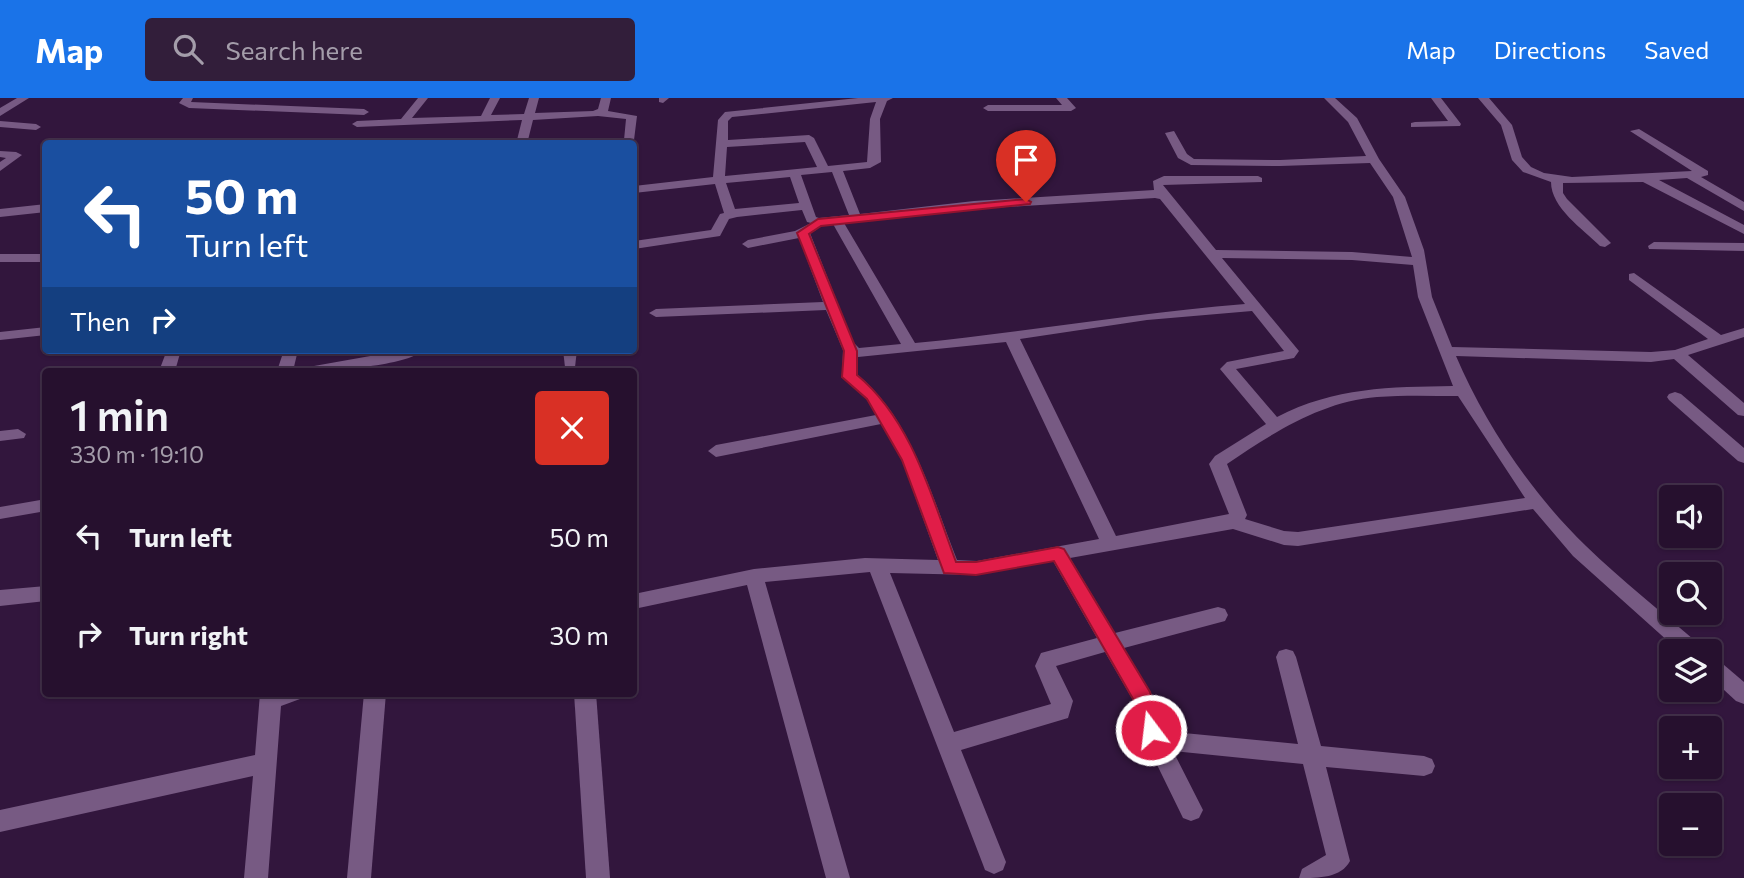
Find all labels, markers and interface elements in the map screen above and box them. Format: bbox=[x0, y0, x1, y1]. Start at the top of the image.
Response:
search box bbox=[145, 18, 635, 81]
text: Map bbox=[35, 29, 103, 70]
icon: search bbox=[169, 30, 207, 68]
text: Search here bbox=[225, 34, 363, 65]
text: Map bbox=[1406, 35, 1456, 64]
text: Directions bbox=[1494, 35, 1606, 64]
text: Saved bbox=[1644, 35, 1709, 64]
pin bbox=[996, 130, 1056, 202]
icon: arrive bbox=[1007, 141, 1045, 179]
text: 50 m bbox=[185, 164, 298, 224]
icon: left bbox=[70, 168, 161, 259]
text: Turn left bbox=[185, 224, 309, 264]
icon: right bbox=[144, 301, 182, 339]
text: Then bbox=[70, 305, 130, 336]
text: 1 min bbox=[70, 388, 169, 440]
button: close bbox=[535, 391, 609, 465]
text: 330 m · 19:10 bbox=[70, 440, 204, 468]
map controls bbox=[1659, 485, 1722, 856]
button: sound bbox=[1659, 485, 1722, 548]
icon: left bbox=[70, 517, 108, 555]
text: Turn left bbox=[129, 521, 232, 552]
text: 50 m bbox=[549, 521, 609, 552]
button: search bbox=[1659, 562, 1722, 625]
icon: right bbox=[70, 615, 108, 653]
text: Turn right bbox=[129, 619, 248, 650]
text: 30 m bbox=[550, 619, 609, 650]
button: layers bbox=[1659, 639, 1722, 702]
position arrow bbox=[1114, 693, 1188, 767]
button: + bbox=[1659, 716, 1722, 779]
button: − bbox=[1659, 793, 1722, 856]

